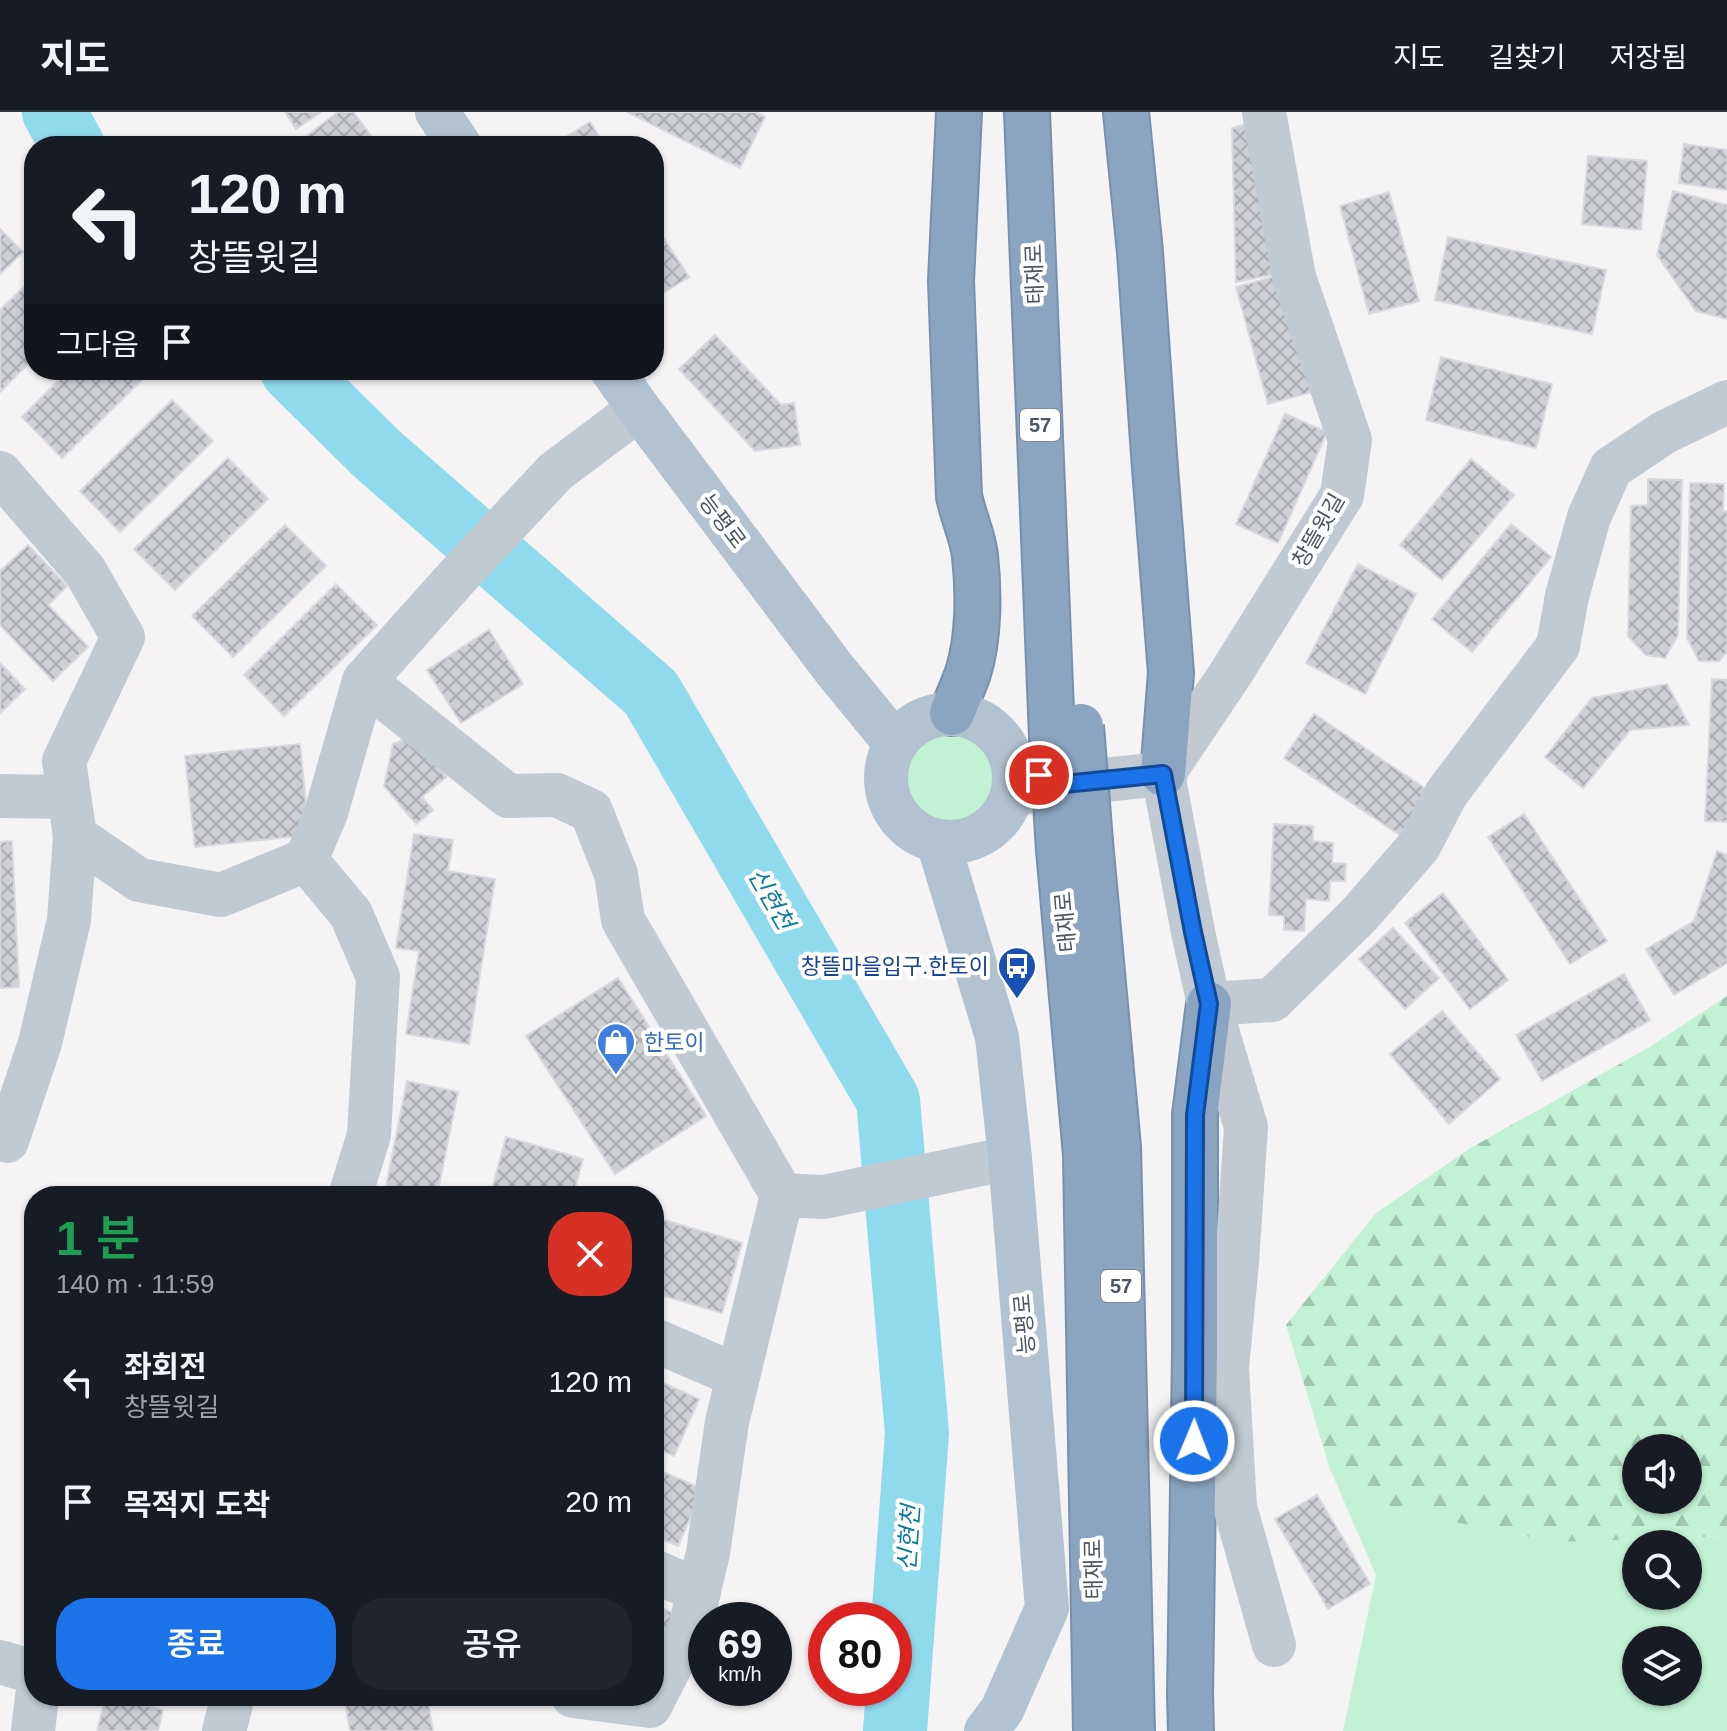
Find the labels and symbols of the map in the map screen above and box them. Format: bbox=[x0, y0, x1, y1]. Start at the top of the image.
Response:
street label: 태재로 bbox=[1021, 243, 1048, 305]
road number: 57 bbox=[1020, 409, 1060, 441]
street label: 창뜰윗길 bbox=[1287, 489, 1350, 572]
street label: 능평로 bbox=[694, 490, 751, 553]
pin bbox=[1005, 741, 1073, 809]
water label: 신현천 bbox=[743, 863, 801, 937]
street label: 태재로 bbox=[1050, 891, 1081, 953]
bus stop icon: 창뜰마을입구.한토이 bbox=[996, 945, 1038, 1000]
place label: 창뜰마을입구.한토이 bbox=[801, 954, 989, 979]
shop icon: 한토이 bbox=[595, 1021, 637, 1076]
place label: 한토이 bbox=[644, 1030, 705, 1055]
road number: 57 bbox=[1101, 1270, 1141, 1302]
street label: 능평로 bbox=[1009, 1293, 1040, 1355]
position arrow bbox=[1152, 1399, 1236, 1483]
water label: 신현천 bbox=[893, 1501, 924, 1572]
street label: 태재로 bbox=[1080, 1538, 1107, 1600]
speed limit sign: 80 bbox=[808, 1602, 912, 1706]

